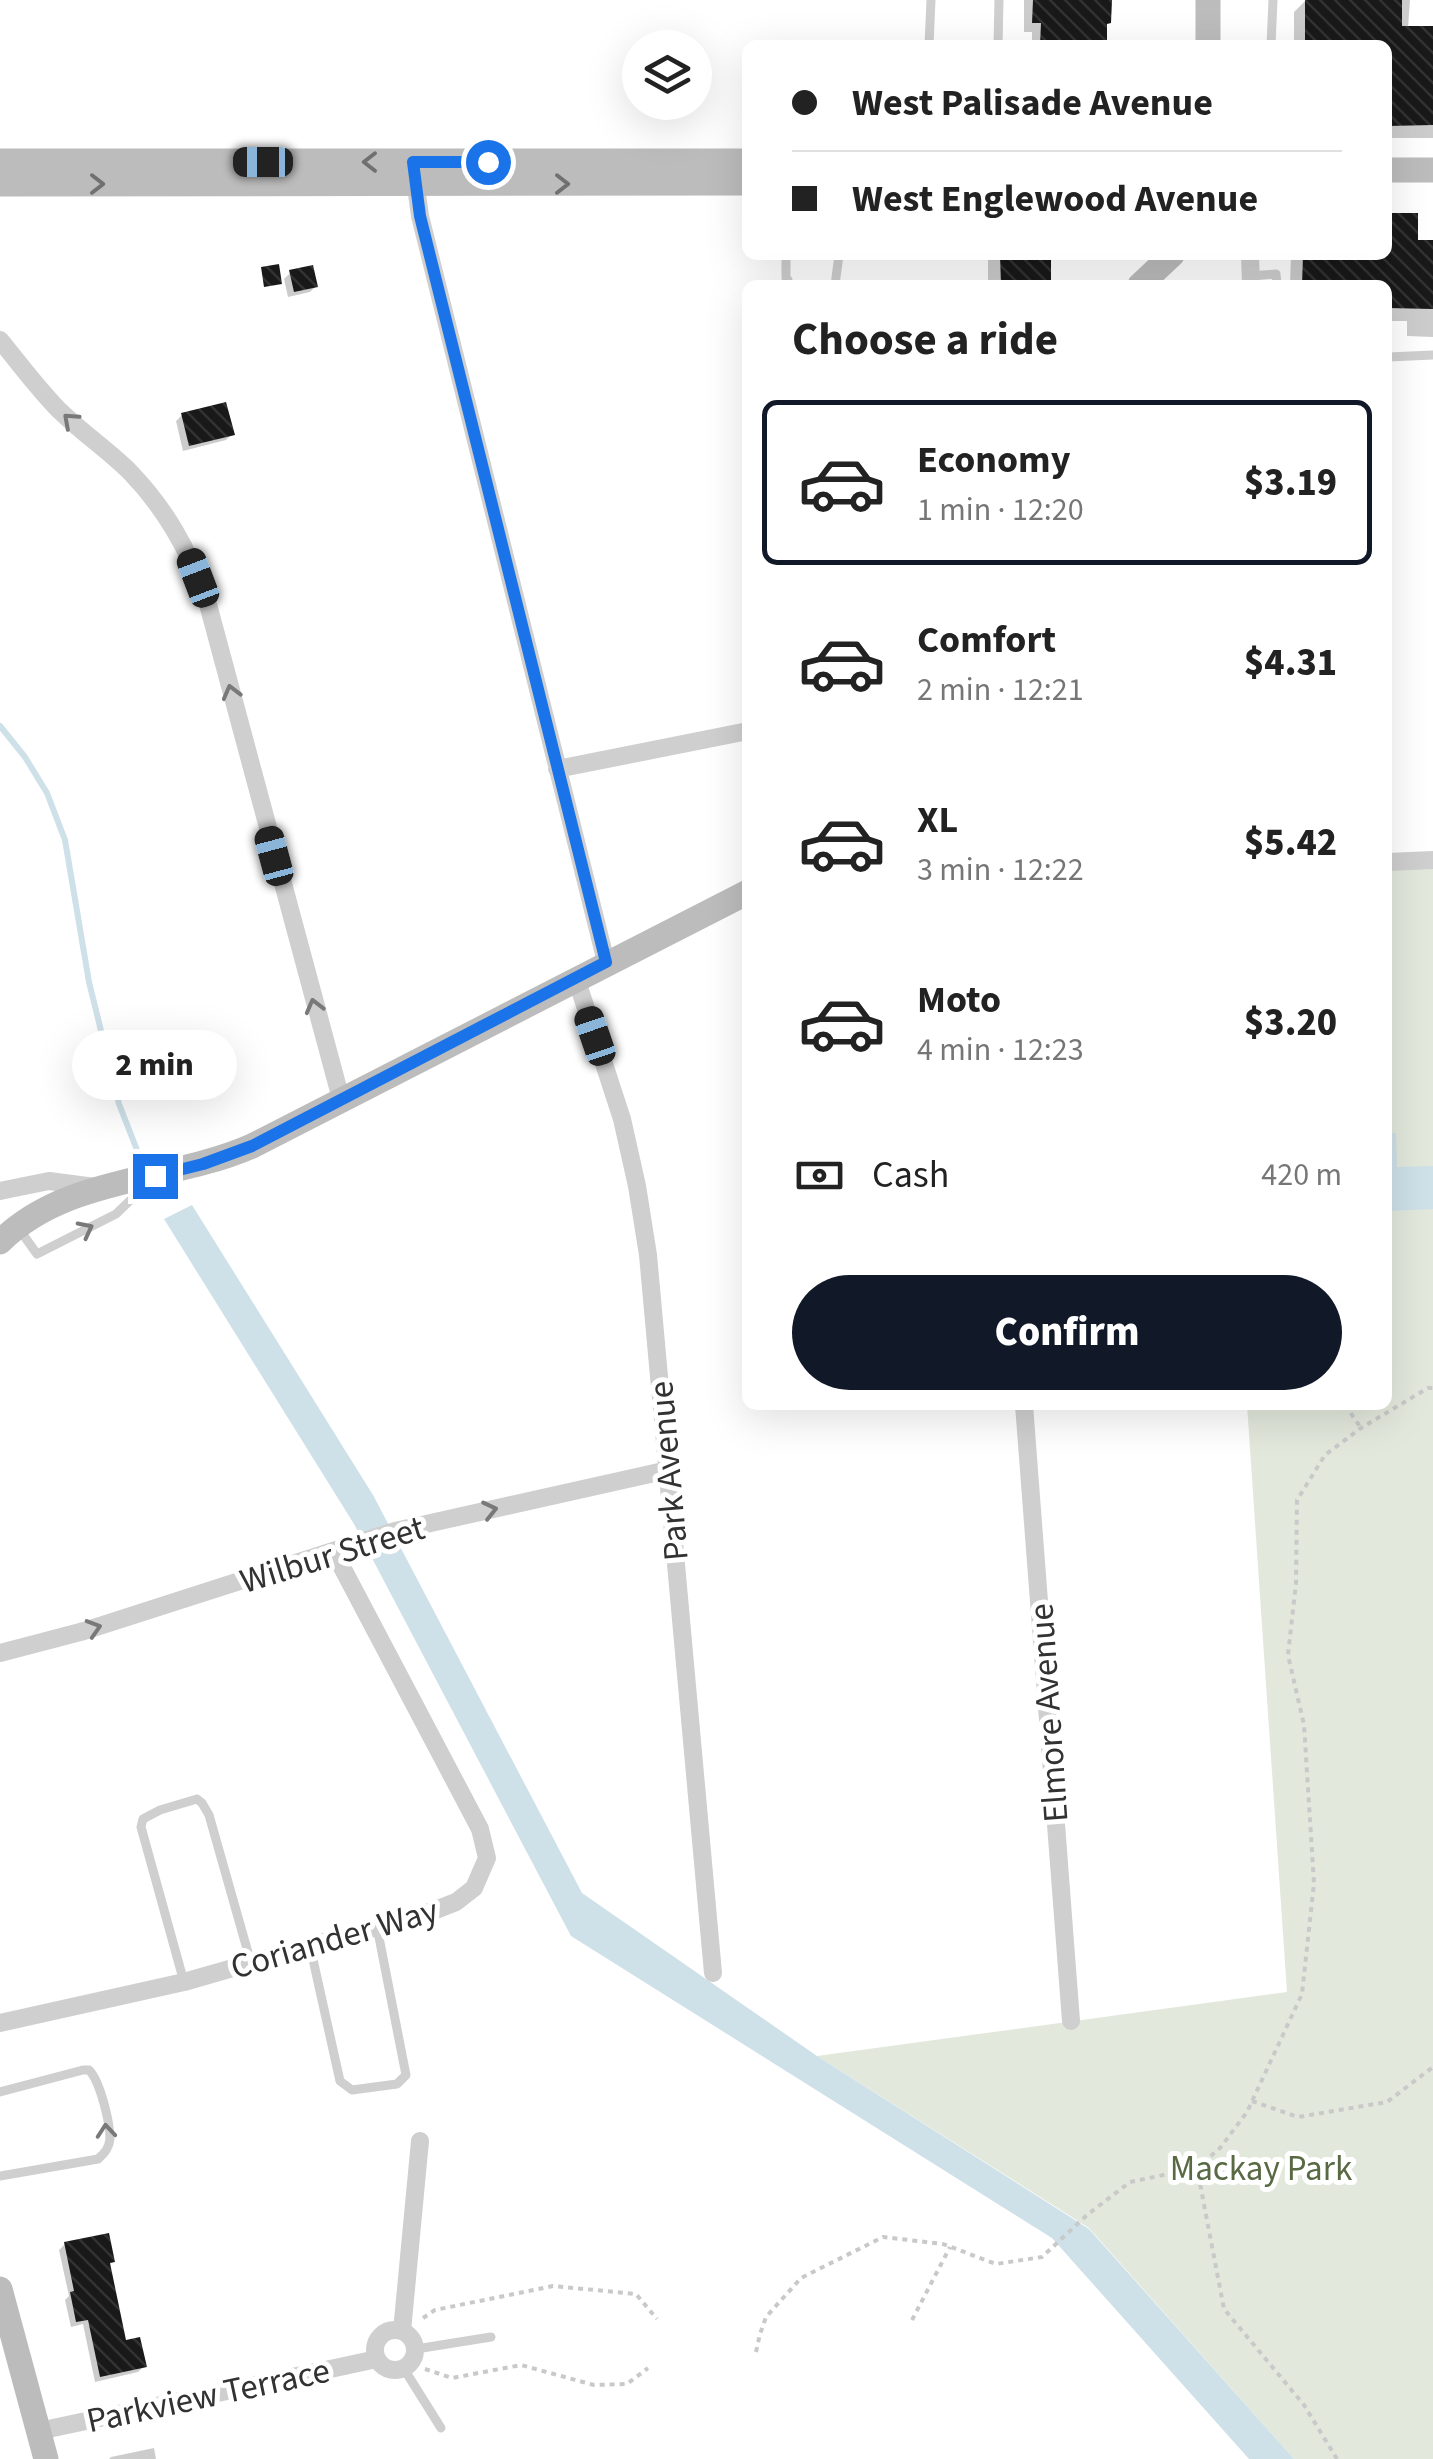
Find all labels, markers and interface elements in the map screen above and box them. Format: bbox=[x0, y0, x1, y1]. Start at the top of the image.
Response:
map controls bbox=[622, 30, 712, 120]
button: layers bbox=[622, 30, 712, 120]
text: West Palisade Avenue bbox=[852, 76, 1213, 130]
route start bbox=[466, 140, 511, 185]
car bbox=[233, 147, 293, 177]
one-way arrow bbox=[362, 151, 378, 173]
text: West Englewood Avenue bbox=[852, 172, 1258, 226]
one-way arrow bbox=[90, 173, 106, 195]
one-way arrow bbox=[555, 173, 571, 194]
text: Choose a ride bbox=[792, 308, 1058, 372]
one-way arrow bbox=[63, 414, 82, 432]
text: Economy bbox=[917, 433, 1070, 487]
icon: car bbox=[797, 438, 887, 528]
text: $3.19 bbox=[1244, 456, 1337, 510]
text: 1 min · 12:20 bbox=[917, 487, 1084, 533]
car bbox=[173, 545, 223, 611]
text: Comfort bbox=[917, 613, 1056, 667]
icon: car bbox=[797, 618, 887, 708]
text: $4.31 bbox=[1244, 636, 1337, 690]
text: 2 min · 12:21 bbox=[917, 667, 1084, 713]
one-way arrow bbox=[222, 683, 243, 701]
text: XL bbox=[917, 793, 958, 847]
icon: car bbox=[797, 798, 887, 888]
text: $5.42 bbox=[1244, 816, 1337, 870]
car bbox=[252, 823, 296, 889]
text: 3 min · 12:22 bbox=[917, 847, 1084, 893]
text: Moto bbox=[917, 973, 1001, 1027]
icon: car bbox=[797, 978, 887, 1068]
text: $3.20 bbox=[1244, 996, 1337, 1050]
one-way arrow bbox=[305, 998, 326, 1015]
car bbox=[571, 1003, 619, 1069]
text: 4 min · 12:23 bbox=[917, 1027, 1084, 1073]
callout: 2 min bbox=[72, 1031, 238, 1101]
text: 2 min bbox=[115, 1042, 194, 1088]
icon: cash bbox=[792, 1148, 847, 1203]
text: Cash bbox=[872, 1148, 949, 1202]
text: 420 m bbox=[1261, 1152, 1342, 1198]
route end bbox=[133, 1154, 178, 1199]
one-way arrow bbox=[75, 1222, 93, 1241]
button: Confirm bbox=[792, 1275, 1342, 1390]
street label: Park Avenue bbox=[636, 1379, 702, 1563]
one-way arrow bbox=[482, 1501, 499, 1522]
street label: Wilbur Street bbox=[234, 1503, 431, 1607]
street label: Elmore Avenue bbox=[1016, 1602, 1082, 1824]
one-way arrow bbox=[85, 1619, 102, 1640]
street label: Coriander Way bbox=[225, 1886, 444, 1992]
one-way arrow bbox=[96, 2123, 118, 2139]
park label: Mackay Park bbox=[1170, 2144, 1353, 2194]
street label: Parkview Terrace bbox=[82, 2346, 334, 2446]

